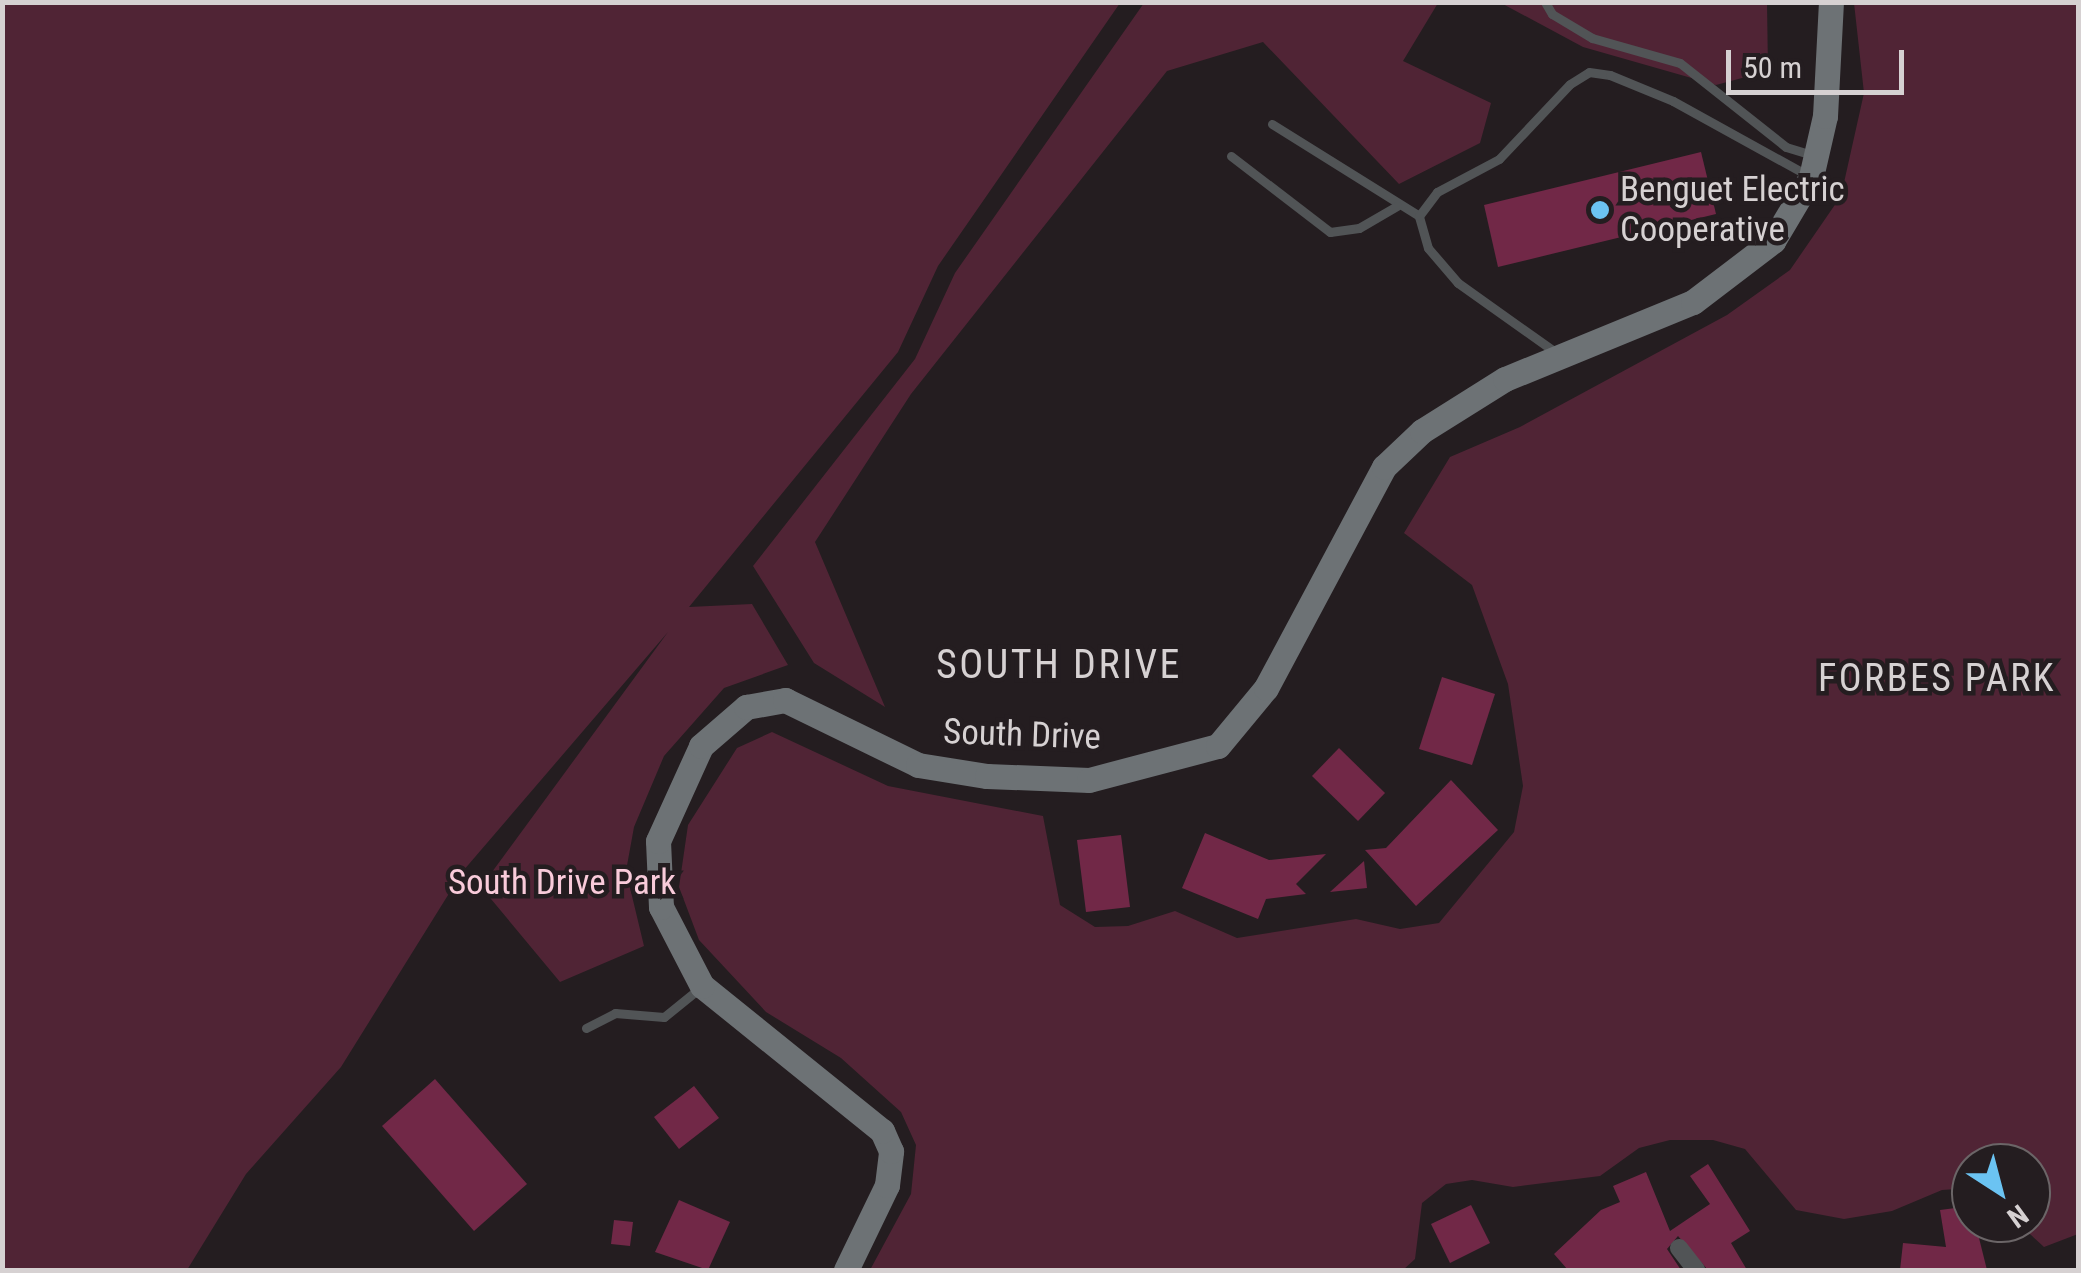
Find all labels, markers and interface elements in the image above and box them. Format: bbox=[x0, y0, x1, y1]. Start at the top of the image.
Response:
scale bar bbox=[1731, 30, 1908, 92]
text: 50 m bbox=[1743, 50, 1802, 85]
place label: Benguet Electric Cooperative bbox=[1620, 169, 1845, 251]
marker: Benguet Electric Cooperative bbox=[1589, 199, 1611, 221]
district label: SOUTH DRIVE bbox=[936, 641, 1182, 689]
district label: FORBES PARK bbox=[1818, 656, 2056, 702]
street label: South Drive bbox=[942, 711, 1102, 759]
park label: South Drive Park bbox=[448, 862, 676, 904]
north arrow bbox=[1951, 1143, 2051, 1243]
text: N bbox=[2001, 1198, 2034, 1234]

